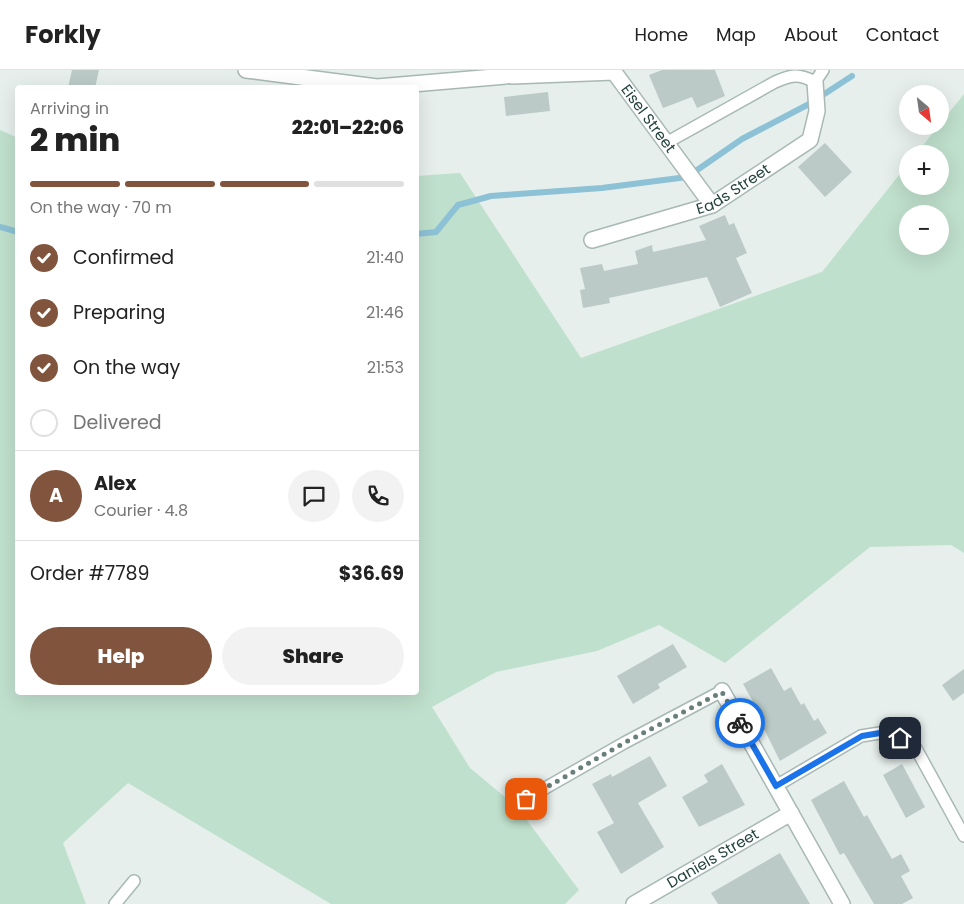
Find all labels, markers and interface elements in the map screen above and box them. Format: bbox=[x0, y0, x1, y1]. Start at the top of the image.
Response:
text: Forkly bbox=[25, 18, 101, 51]
text: Home bbox=[634, 22, 688, 47]
text: Map bbox=[716, 22, 756, 47]
text: About bbox=[784, 22, 838, 47]
text: Contact bbox=[866, 22, 939, 47]
street label: Eisel Street bbox=[617, 80, 681, 157]
north arrow bbox=[899, 85, 949, 135]
map controls bbox=[899, 85, 949, 255]
text: Arriving in bbox=[30, 97, 109, 120]
text: 22:01–22:06 bbox=[292, 114, 404, 141]
text: 2 min bbox=[30, 117, 120, 162]
button: + bbox=[899, 145, 949, 195]
street label: Eads Street bbox=[694, 158, 774, 219]
text: On the way · 70 m bbox=[30, 196, 172, 219]
button: − bbox=[899, 205, 949, 255]
icon: check bbox=[30, 244, 58, 272]
text: Confirmed bbox=[73, 244, 174, 271]
text: 21:40 bbox=[366, 246, 404, 269]
icon: check bbox=[30, 299, 58, 327]
text: Preparing bbox=[73, 299, 165, 326]
text: 21:46 bbox=[366, 301, 404, 324]
icon: check bbox=[30, 354, 58, 382]
text: On the way bbox=[73, 354, 180, 381]
text: 21:53 bbox=[367, 356, 404, 379]
text: Delivered bbox=[73, 409, 162, 436]
text: Alex bbox=[94, 470, 136, 497]
button: chat bbox=[288, 470, 340, 522]
button: phone bbox=[352, 470, 404, 522]
text: A bbox=[49, 482, 63, 509]
text: Courier · 4.8 bbox=[94, 499, 188, 522]
text: Order #7789 bbox=[30, 560, 149, 587]
text: $36.69 bbox=[339, 560, 404, 587]
button: Help bbox=[30, 627, 212, 685]
button: Share bbox=[222, 627, 404, 685]
courier bbox=[715, 698, 765, 748]
icon: bike bbox=[726, 709, 754, 737]
pin bbox=[879, 717, 921, 759]
icon: home bbox=[886, 724, 914, 752]
pin bbox=[505, 778, 547, 820]
icon: bag bbox=[512, 785, 540, 813]
street label: Daniels Street bbox=[663, 823, 762, 893]

